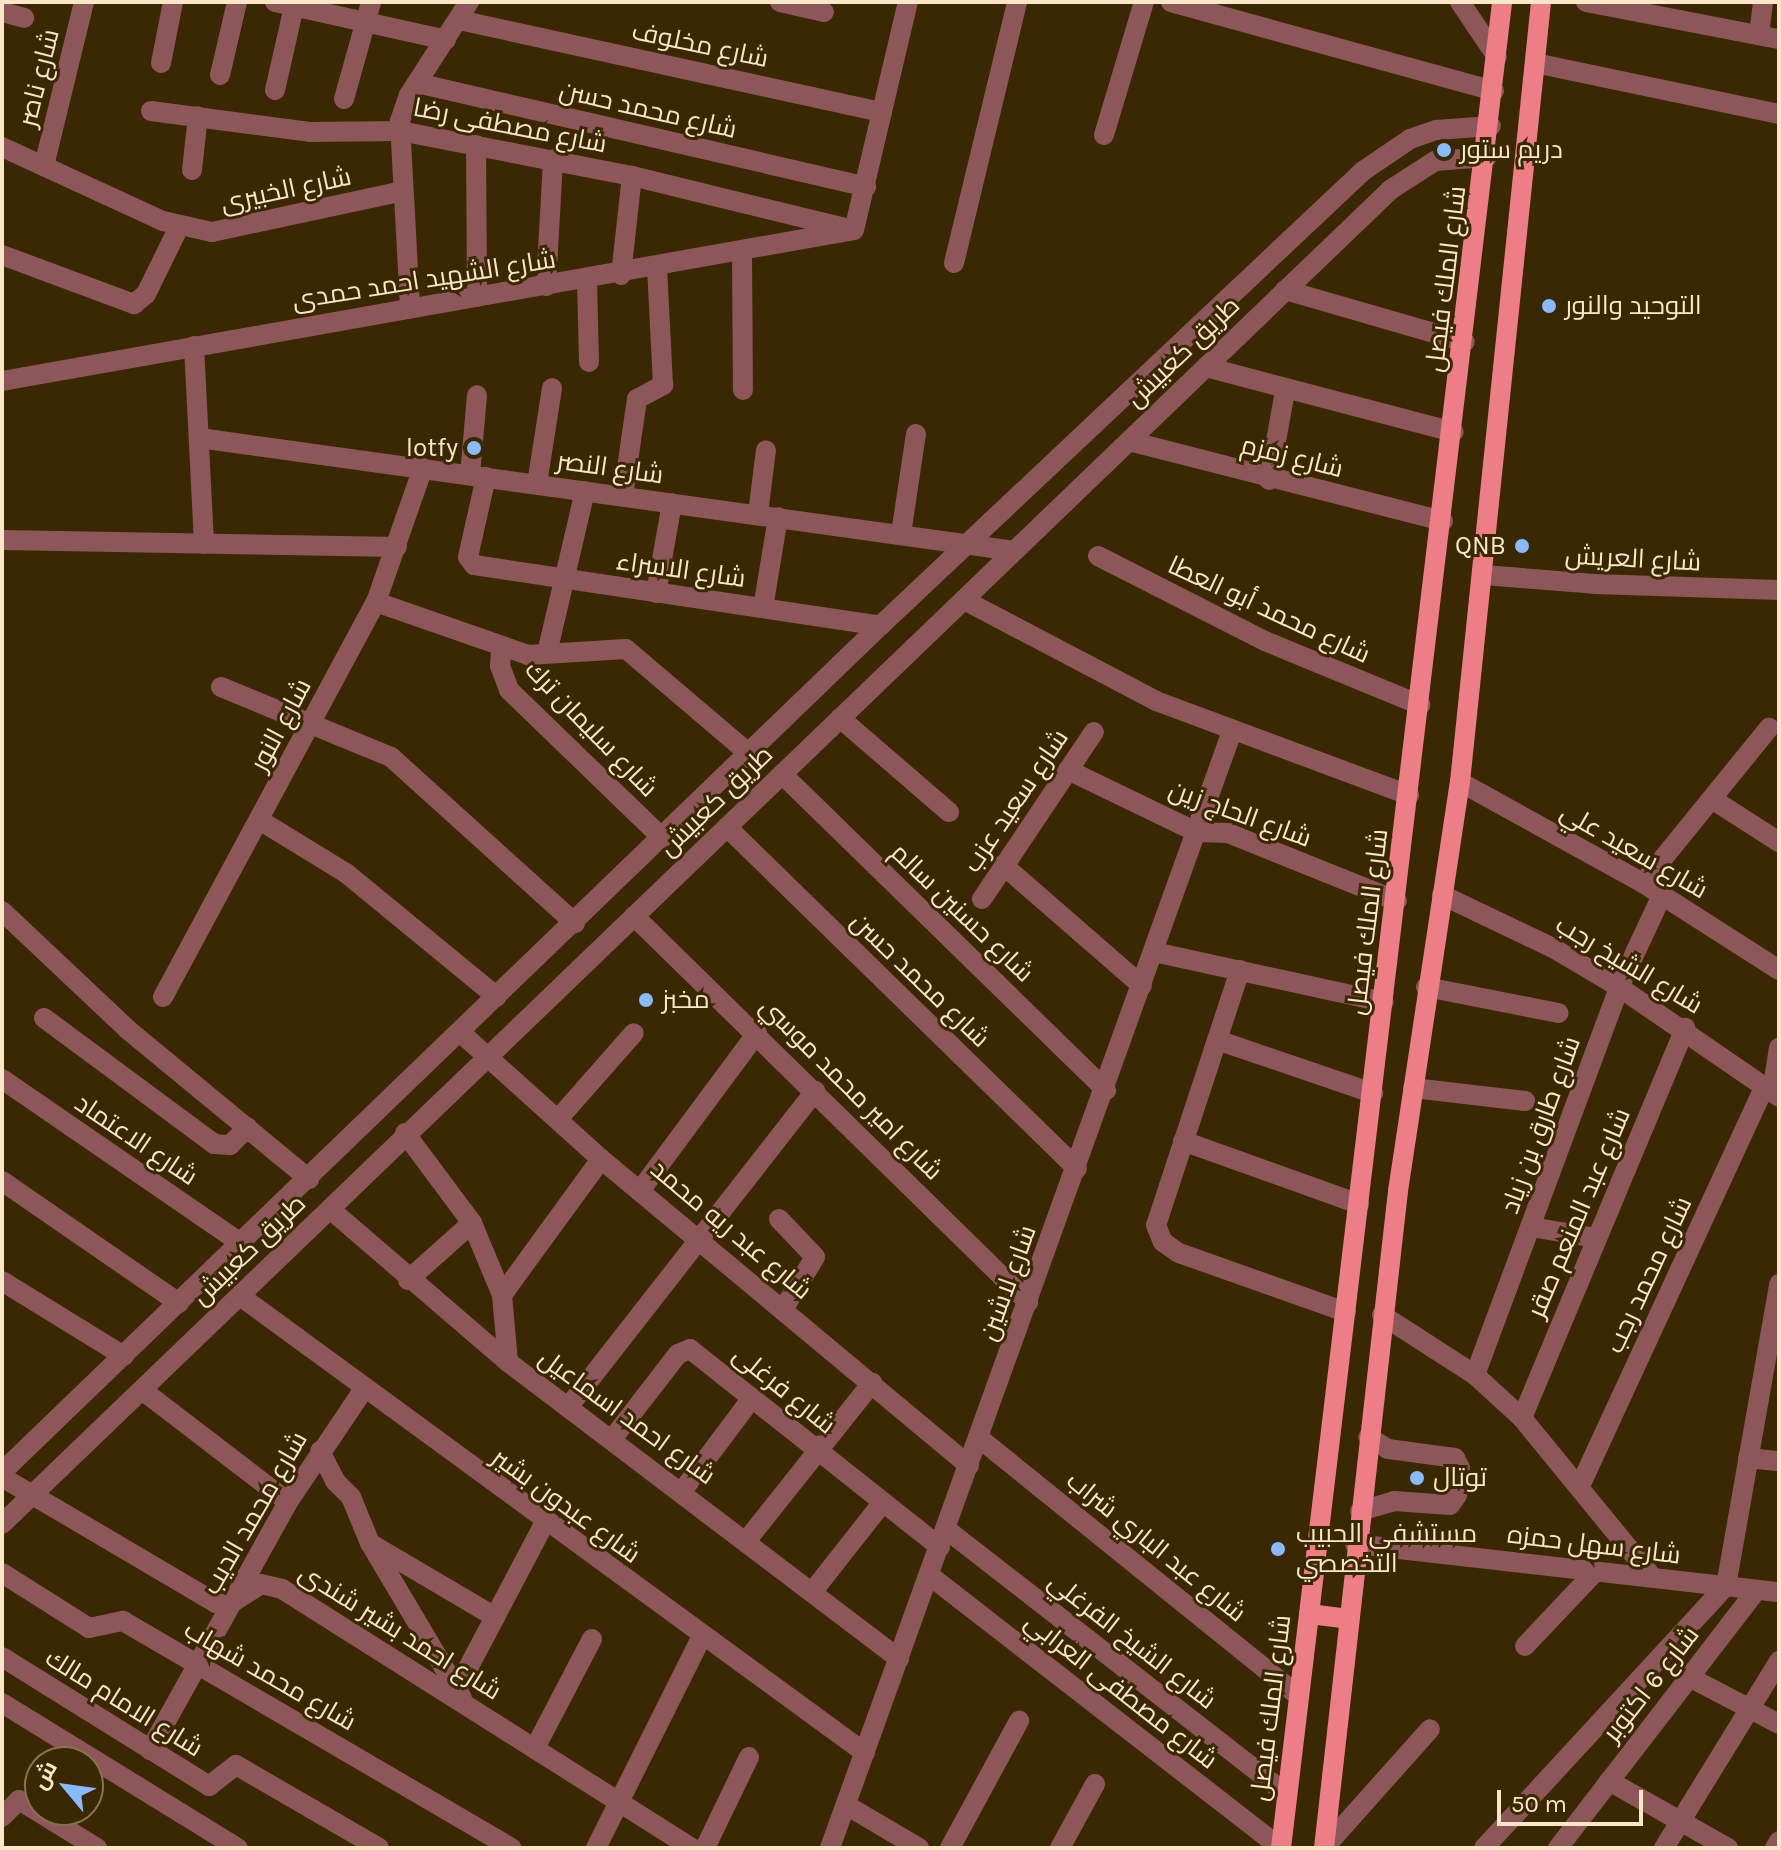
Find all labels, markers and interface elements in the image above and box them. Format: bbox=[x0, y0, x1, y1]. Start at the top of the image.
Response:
street label: شارع مخلوف bbox=[629, 15, 771, 75]
street label: شارع ناصر bbox=[12, 26, 66, 130]
street label: شارع محمد حسن bbox=[556, 74, 740, 146]
street label: شارع مصطفى رضا bbox=[411, 92, 609, 160]
place label: دريم ستور bbox=[1460, 134, 1563, 166]
marker: دريم ستور bbox=[1435, 141, 1453, 159]
street label: شارع الخبيرى bbox=[218, 161, 354, 219]
street label: شارع الملك فيصل bbox=[1419, 184, 1473, 374]
street label: شارع الشهيد احمد حمدى bbox=[290, 244, 558, 316]
street label: طريق كعبيش bbox=[1120, 290, 1246, 414]
place label: التوحيد والنور bbox=[1565, 290, 1702, 322]
marker: التوحيد والنور bbox=[1540, 297, 1558, 315]
street label: شارع زمزم bbox=[1238, 429, 1346, 485]
place label: lotfy bbox=[406, 432, 458, 464]
marker: lotfy bbox=[465, 439, 483, 457]
street label: شارع النصر bbox=[555, 445, 665, 491]
place label: QNB bbox=[1455, 530, 1506, 562]
marker: QNB bbox=[1513, 537, 1531, 555]
street label: شارع العريش bbox=[1564, 540, 1702, 578]
street label: شارع الاسراء bbox=[614, 545, 748, 595]
street label: شارع محمد أبو العطا bbox=[1163, 549, 1375, 671]
street label: شارع سليمان ترك bbox=[518, 654, 664, 804]
street label: شارع النور bbox=[244, 673, 318, 777]
street label: شارع سعيد عزب bbox=[957, 723, 1075, 879]
street label: طريق كعبيش bbox=[653, 739, 779, 863]
street label: شارع الحاج زين bbox=[1165, 774, 1315, 854]
street label: شارع سعيد علي bbox=[1555, 796, 1713, 906]
street label: شارع الملك فيصل bbox=[1341, 827, 1395, 1017]
street label: شارع حسنين سالم bbox=[884, 837, 1040, 989]
street label: شارع محمد حسن bbox=[844, 906, 996, 1054]
street label: شارع الشيخ رجب bbox=[1550, 909, 1708, 1021]
place label: مخبز bbox=[662, 984, 710, 1016]
marker: مخبز bbox=[637, 991, 655, 1009]
street label: شارع امير محمد موسي bbox=[753, 991, 949, 1187]
street label: شارع طارق بن زياد bbox=[1494, 1032, 1588, 1218]
street label: شارع الاعتماد bbox=[69, 1088, 203, 1192]
street label: شارع عبد المنعم صقر bbox=[1521, 1104, 1637, 1322]
street label: شارع عبد ريه محمد bbox=[644, 1154, 818, 1306]
street label: طريق كعبيش bbox=[186, 1188, 312, 1312]
street label: شارع محمد رجب bbox=[1599, 1192, 1699, 1358]
street label: شارع لاشين bbox=[973, 1221, 1043, 1345]
street label: شارع فرغلى bbox=[726, 1339, 842, 1441]
street label: شارع احمد اسماعيل bbox=[533, 1343, 721, 1491]
street label: شارع محمد الديب bbox=[196, 1426, 314, 1600]
street label: شارع عبدون بشير bbox=[486, 1442, 646, 1570]
place label: توتال bbox=[1433, 1462, 1487, 1494]
street label: شارع عبد الباري شراب bbox=[1060, 1465, 1252, 1629]
marker: توتال bbox=[1408, 1469, 1426, 1487]
place label: مستشفى الحبيب التخصصي bbox=[1296, 1518, 1477, 1580]
street label: شارع سهل حمزه bbox=[1505, 1519, 1683, 1571]
marker: مستشفى الحبيب التخصصي bbox=[1267, 1538, 1289, 1560]
street label: شارع احمد بشير شندى bbox=[293, 1557, 507, 1707]
street label: شارع الشيخ الفرغلي bbox=[1042, 1566, 1222, 1716]
street label: شارع مصطفى العرابي bbox=[1018, 1606, 1224, 1776]
street label: شارع الملك فيصل bbox=[1244, 1613, 1298, 1803]
street label: شارع محمد شهاب bbox=[178, 1614, 362, 1738]
street label: شارع 6 اكتوبر bbox=[1596, 1620, 1706, 1748]
street label: شارع الامام مالك bbox=[39, 1642, 209, 1764]
north arrow bbox=[24, 1746, 104, 1826]
text: ش bbox=[27, 1757, 63, 1794]
scale bar bbox=[1501, 1774, 1647, 1824]
text: 50 m bbox=[1511, 1790, 1567, 1818]

